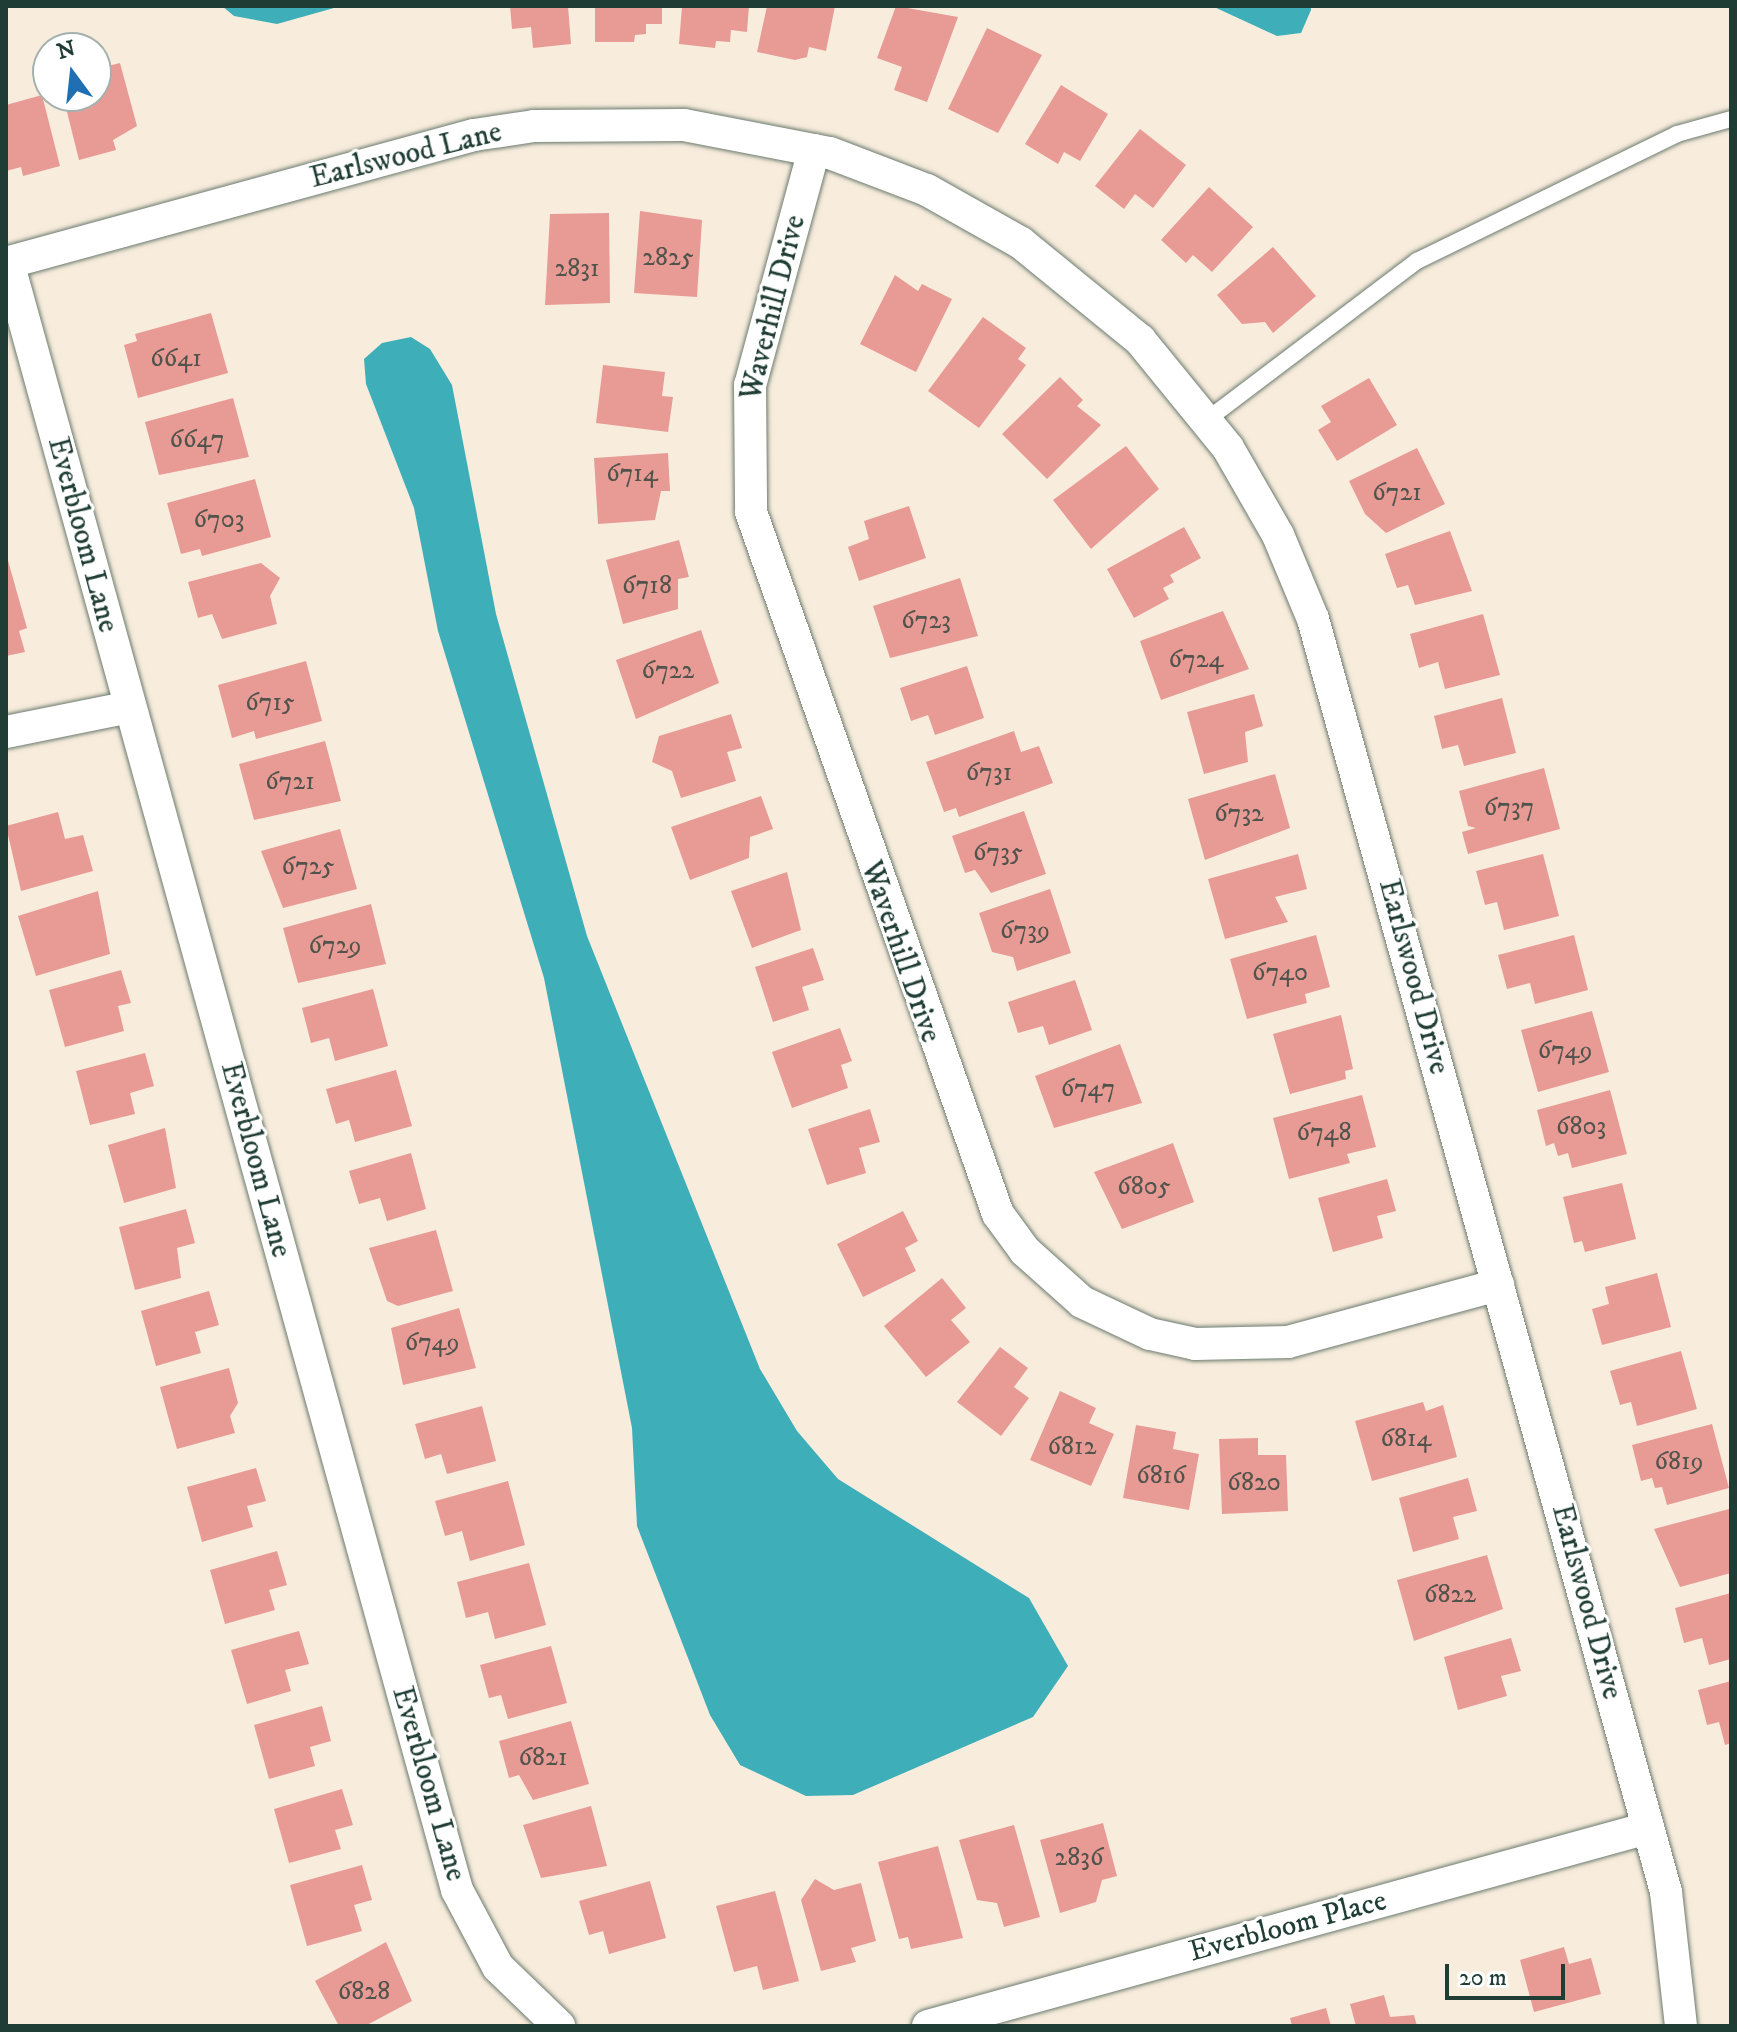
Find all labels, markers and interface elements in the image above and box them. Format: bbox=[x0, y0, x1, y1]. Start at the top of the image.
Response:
north arrow bbox=[32, 32, 112, 112]
text: N bbox=[54, 35, 78, 66]
street label: Earlswood Lane bbox=[307, 115, 505, 197]
street label: Waverhill Drive bbox=[734, 212, 814, 404]
house number: 2825 bbox=[642, 242, 694, 274]
house number: 2831 bbox=[554, 253, 600, 285]
house number: 6641 bbox=[150, 343, 202, 375]
house number: 6647 bbox=[170, 424, 224, 456]
street label: Everbloom Lane bbox=[39, 433, 125, 637]
house number: 6714 bbox=[606, 458, 658, 490]
house number: 6721 bbox=[1372, 477, 1422, 509]
house number: 6703 bbox=[194, 504, 244, 536]
house number: 6718 bbox=[622, 570, 672, 602]
house number: 6723 bbox=[901, 605, 951, 637]
house number: 6724 bbox=[1169, 644, 1223, 676]
house number: 6722 bbox=[642, 655, 694, 687]
house number: 6715 bbox=[245, 687, 295, 719]
house number: 6731 bbox=[966, 757, 1012, 789]
house number: 6721 bbox=[265, 766, 315, 798]
house number: 6737 bbox=[1484, 792, 1534, 824]
house number: 6732 bbox=[1214, 798, 1264, 830]
house number: 6735 bbox=[973, 837, 1023, 869]
house number: 6725 bbox=[282, 851, 334, 883]
street label: Waverhill Drive bbox=[852, 856, 948, 1048]
street label: Earlswood Drive bbox=[1370, 875, 1456, 1079]
house number: 6739 bbox=[1000, 915, 1050, 947]
house number: 6729 bbox=[309, 930, 361, 962]
house number: 6740 bbox=[1252, 957, 1308, 989]
house number: 6749 bbox=[1538, 1035, 1592, 1067]
street label: Everbloom Lane bbox=[212, 1058, 298, 1262]
house number: 6747 bbox=[1061, 1073, 1115, 1105]
house number: 6803 bbox=[1556, 1111, 1606, 1143]
house number: 6748 bbox=[1297, 1117, 1351, 1149]
house number: 6805 bbox=[1117, 1171, 1171, 1203]
house number: 6749 bbox=[405, 1327, 459, 1359]
house number: 6814 bbox=[1380, 1423, 1432, 1455]
house number: 6812 bbox=[1048, 1431, 1096, 1463]
house number: 6819 bbox=[1655, 1446, 1703, 1478]
house number: 6816 bbox=[1136, 1460, 1186, 1492]
house number: 6820 bbox=[1227, 1467, 1281, 1499]
street label: Earlswood Drive bbox=[1543, 1500, 1629, 1704]
house number: 6822 bbox=[1424, 1579, 1476, 1611]
street label: Everbloom Lane bbox=[383, 1683, 473, 1885]
house number: 6821 bbox=[519, 1742, 567, 1774]
house number: 2836 bbox=[1054, 1842, 1104, 1874]
street label: Everbloom Place bbox=[1185, 1883, 1391, 1971]
scale bar bbox=[1449, 1948, 1569, 1998]
text: 20 m bbox=[1459, 1963, 1507, 1993]
house number: 6828 bbox=[338, 1976, 390, 2008]

